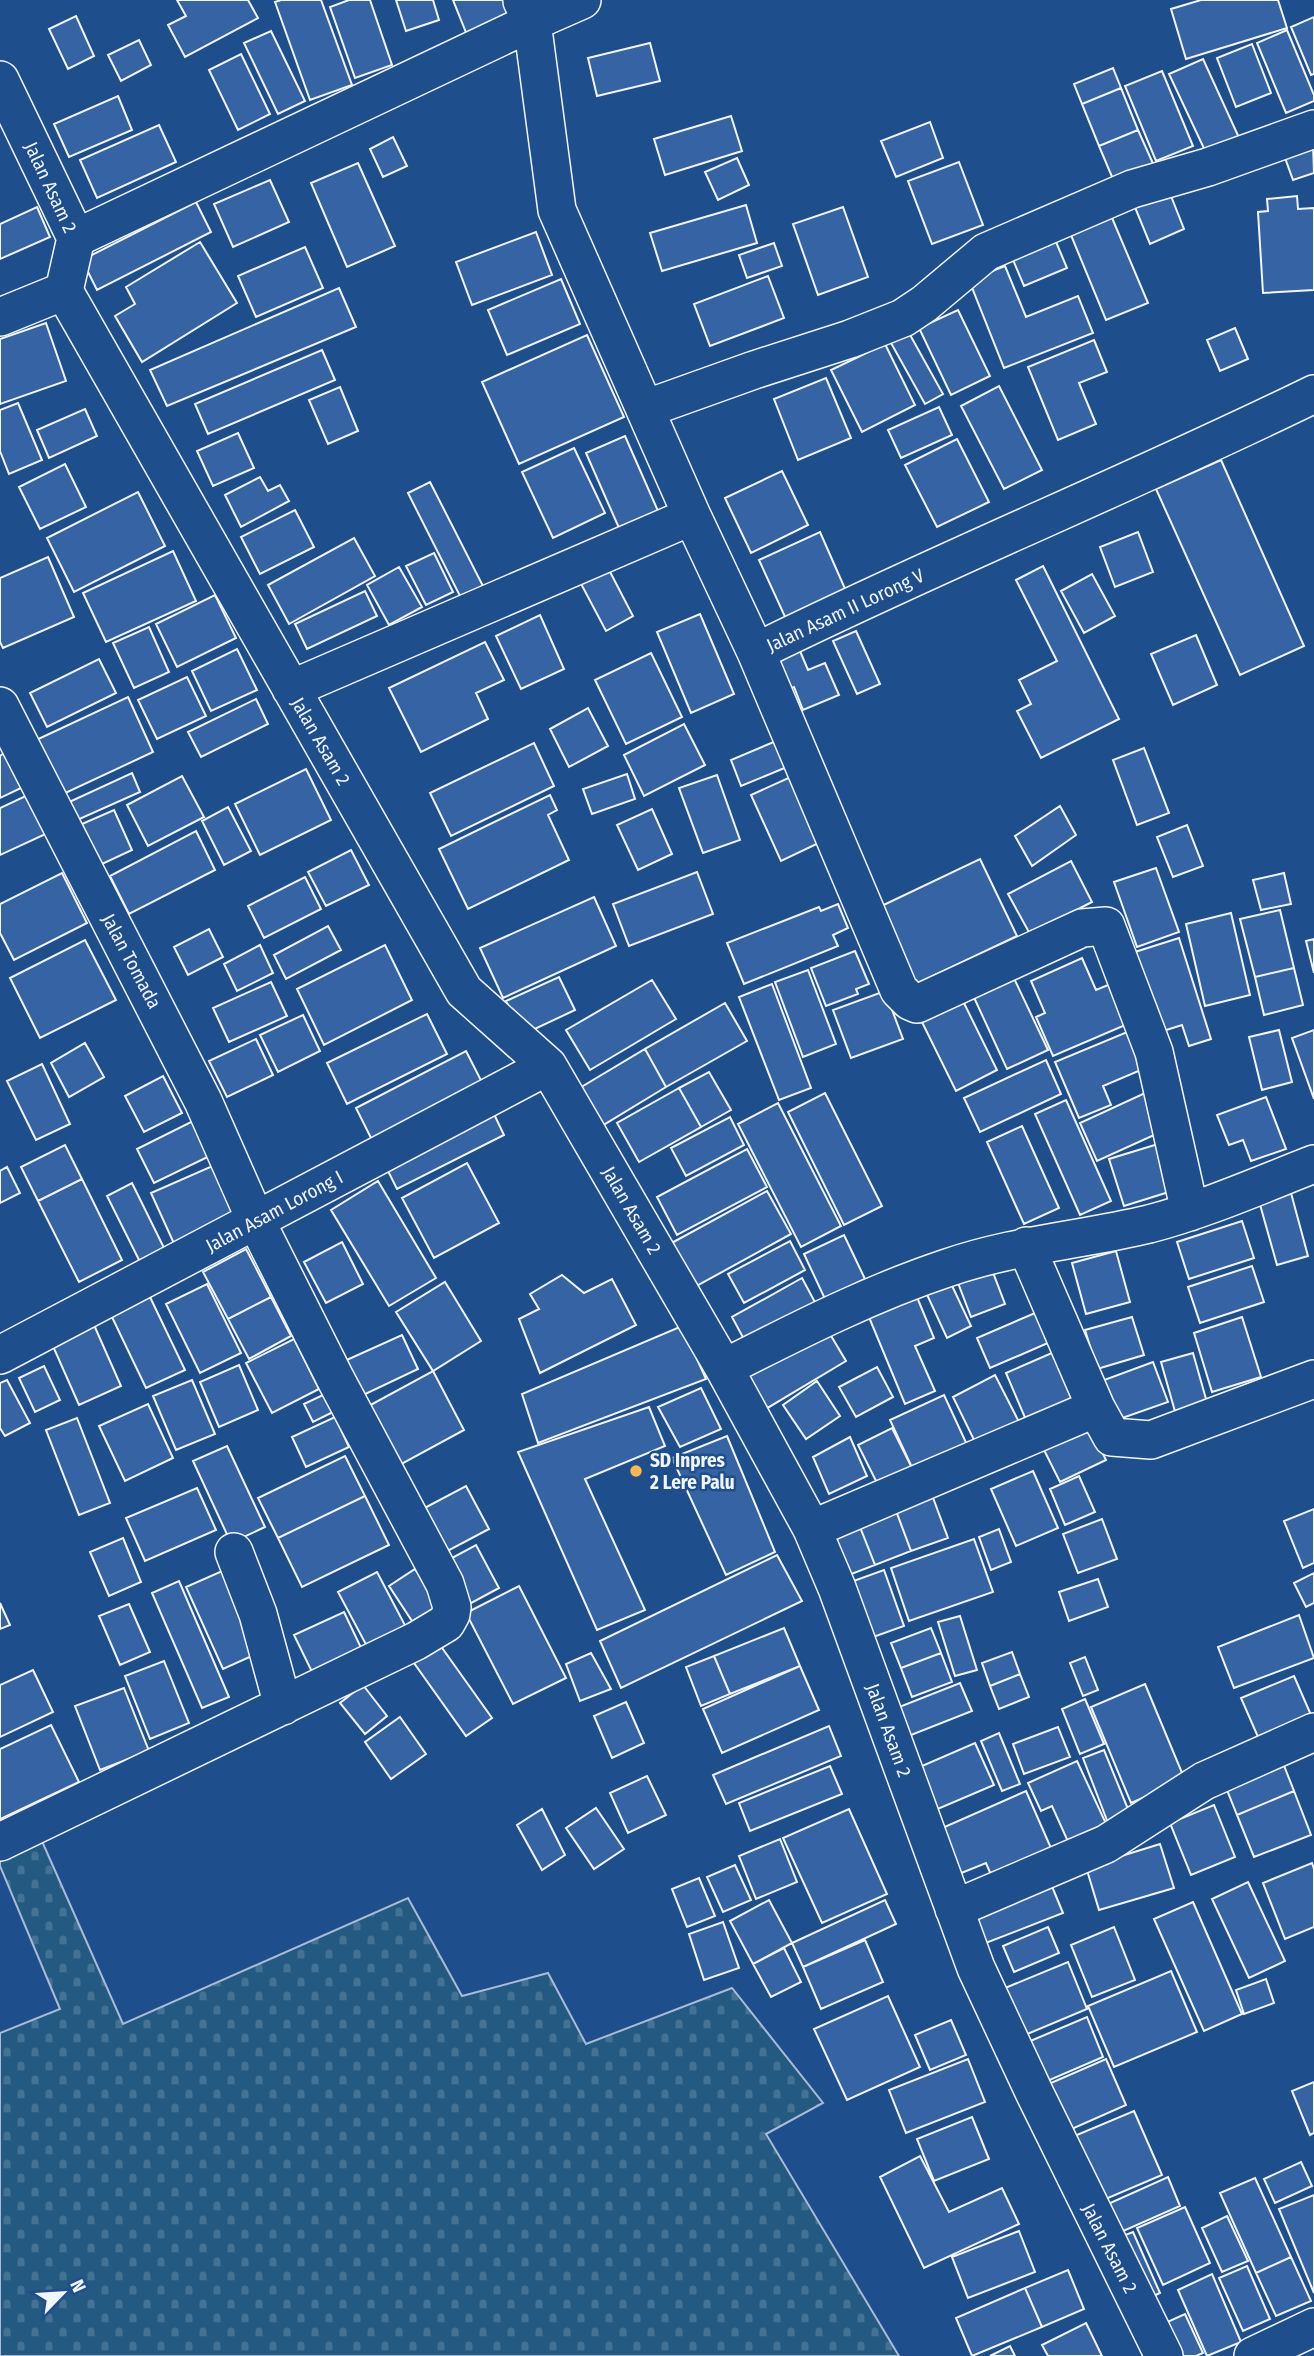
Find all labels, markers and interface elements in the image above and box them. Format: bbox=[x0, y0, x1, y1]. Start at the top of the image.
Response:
street label: Jalan Asam 2 bbox=[19, 138, 82, 236]
street label: Jalan Asam II Lorong V bbox=[763, 564, 928, 657]
street label: Jalan Asam 2 bbox=[286, 693, 355, 789]
street label: Jalan Tomada bbox=[97, 910, 166, 1013]
street label: Jalan Asam 2 bbox=[597, 1162, 666, 1258]
street label: Jalan Asam Lorong I bbox=[202, 1166, 347, 1257]
place label: SD Inpres 2 Lere Palu bbox=[649, 1449, 735, 1494]
marker: SD Inpres 2 Lere Palu bbox=[628, 1463, 644, 1479]
street label: Jalan Asam 2 bbox=[861, 1680, 916, 1780]
street label: Jalan Asam 2 bbox=[1077, 2199, 1142, 2297]
north arrow bbox=[28, 2258, 98, 2328]
text: N bbox=[65, 2276, 91, 2296]

